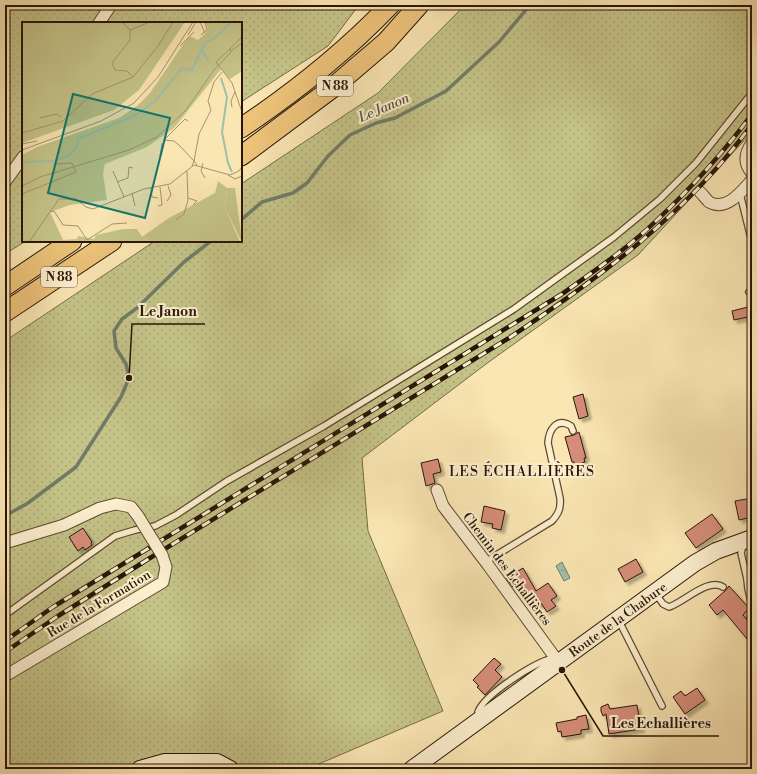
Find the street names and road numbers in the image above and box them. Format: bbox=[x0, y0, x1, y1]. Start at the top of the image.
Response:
road number: N 88 bbox=[317, 76, 353, 96]
road number: N 88 bbox=[41, 267, 77, 287]
street label: Chemin des Echallières bbox=[459, 509, 555, 629]
street label: Rue de la Formation bbox=[44, 567, 154, 641]
street label: Route de la Chabure bbox=[566, 579, 670, 661]

